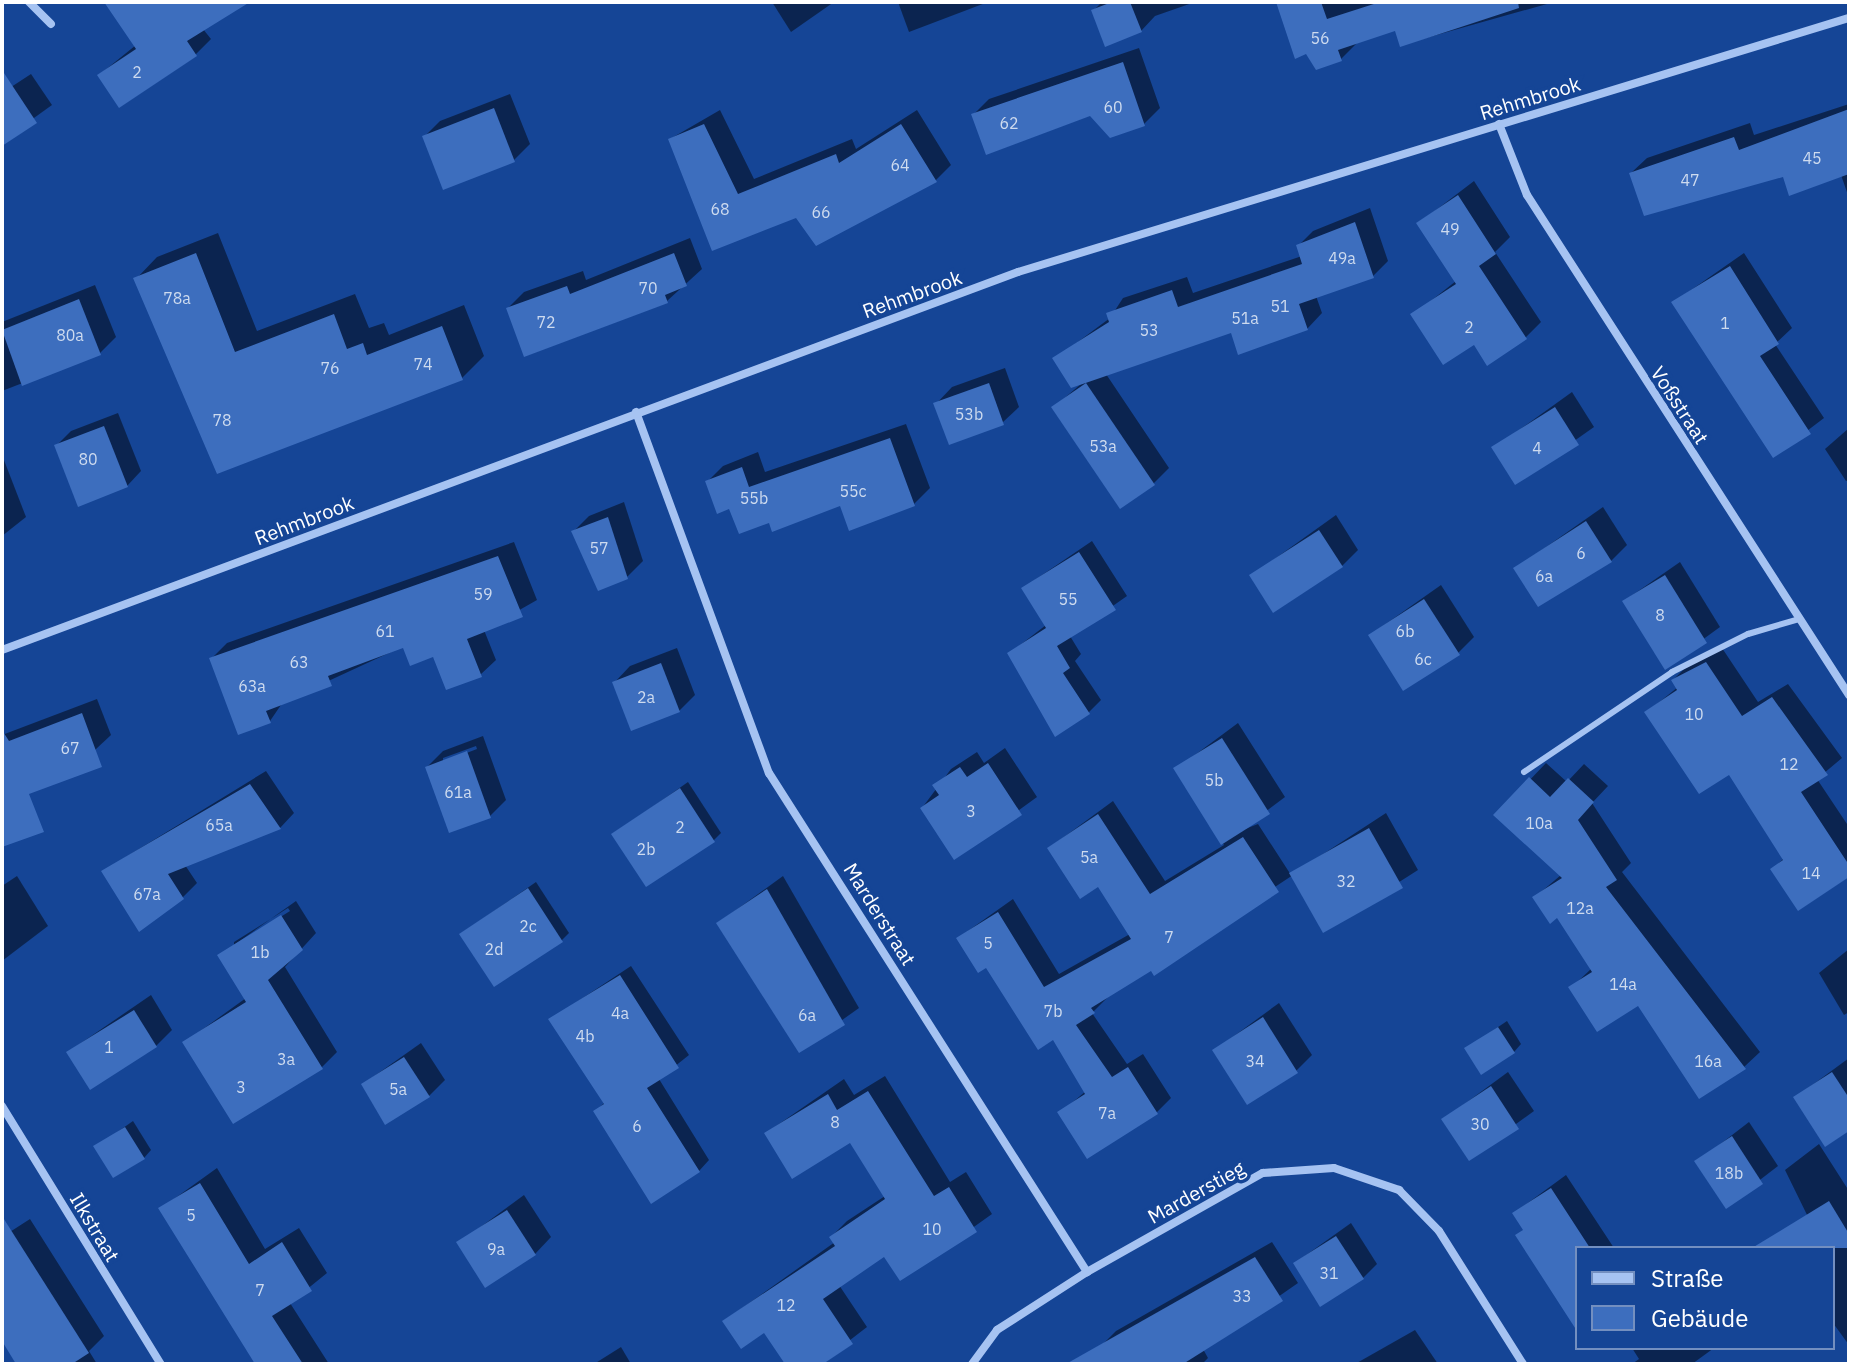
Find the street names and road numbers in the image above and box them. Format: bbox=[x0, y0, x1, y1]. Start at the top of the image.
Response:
street label: Rehmbrook bbox=[1477, 71, 1583, 125]
street label: Rehmbrook bbox=[859, 265, 965, 323]
street label: Voßstraat bbox=[1646, 362, 1714, 448]
street label: Rehmbrook bbox=[251, 490, 357, 550]
street label: Marderstraat bbox=[839, 858, 921, 970]
street label: Marderstieg bbox=[1143, 1156, 1249, 1228]
street label: Ilkstraat bbox=[65, 1188, 125, 1266]

